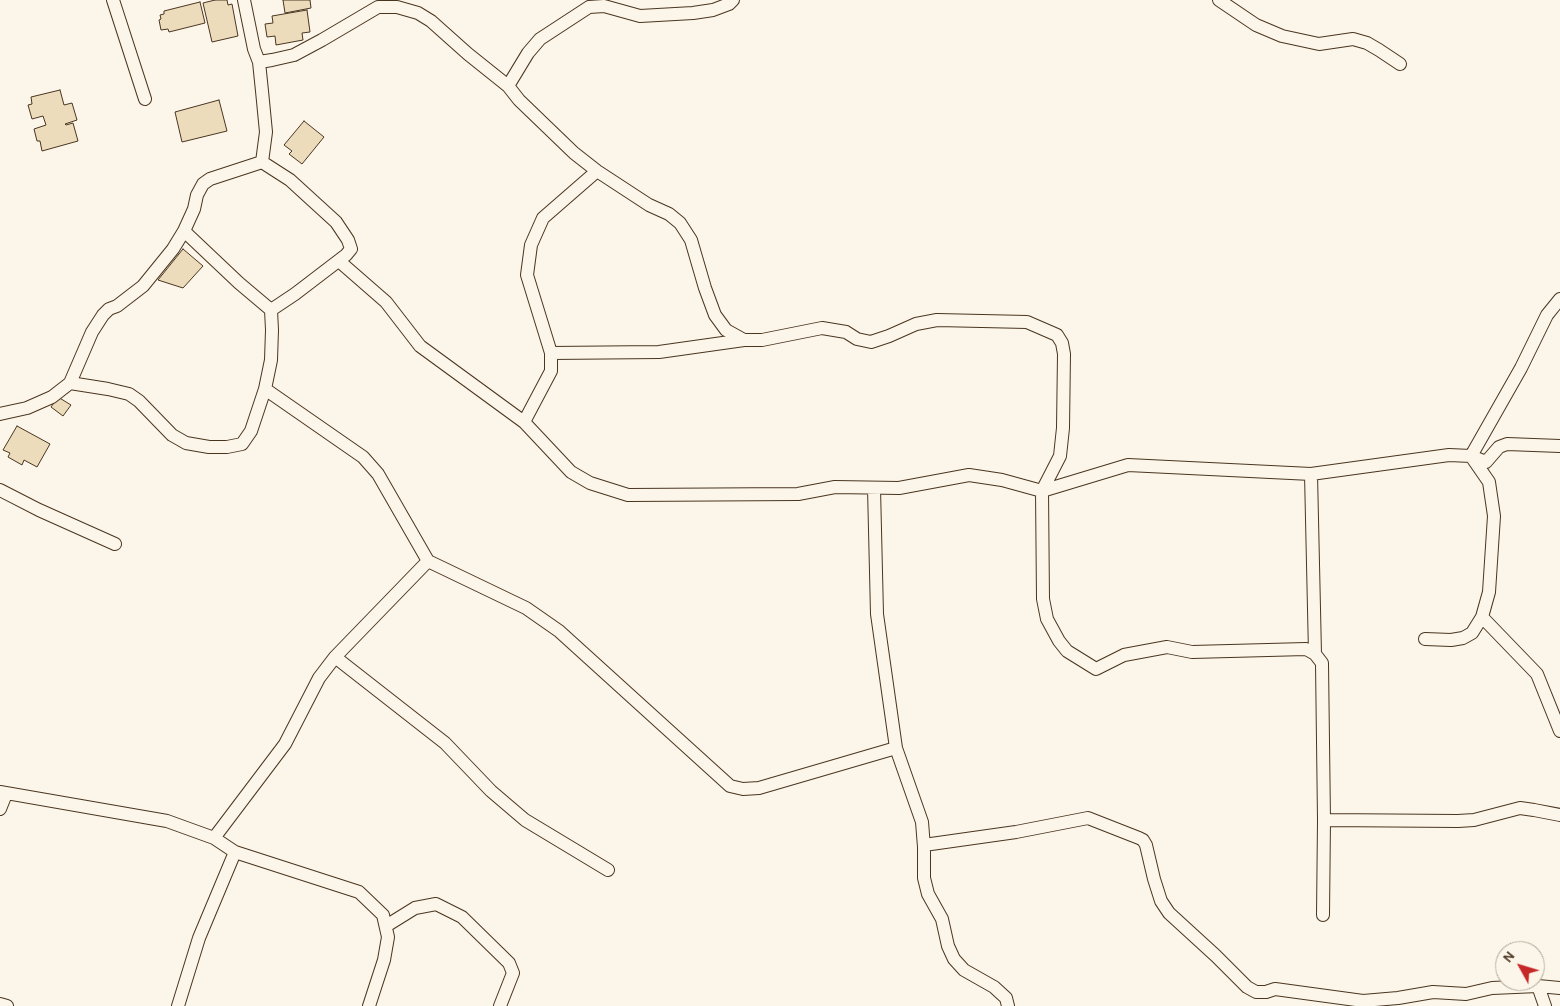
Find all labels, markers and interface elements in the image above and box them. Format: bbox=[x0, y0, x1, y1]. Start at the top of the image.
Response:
north arrow bbox=[1495, 941, 1545, 991]
text: N bbox=[1499, 948, 1518, 966]

